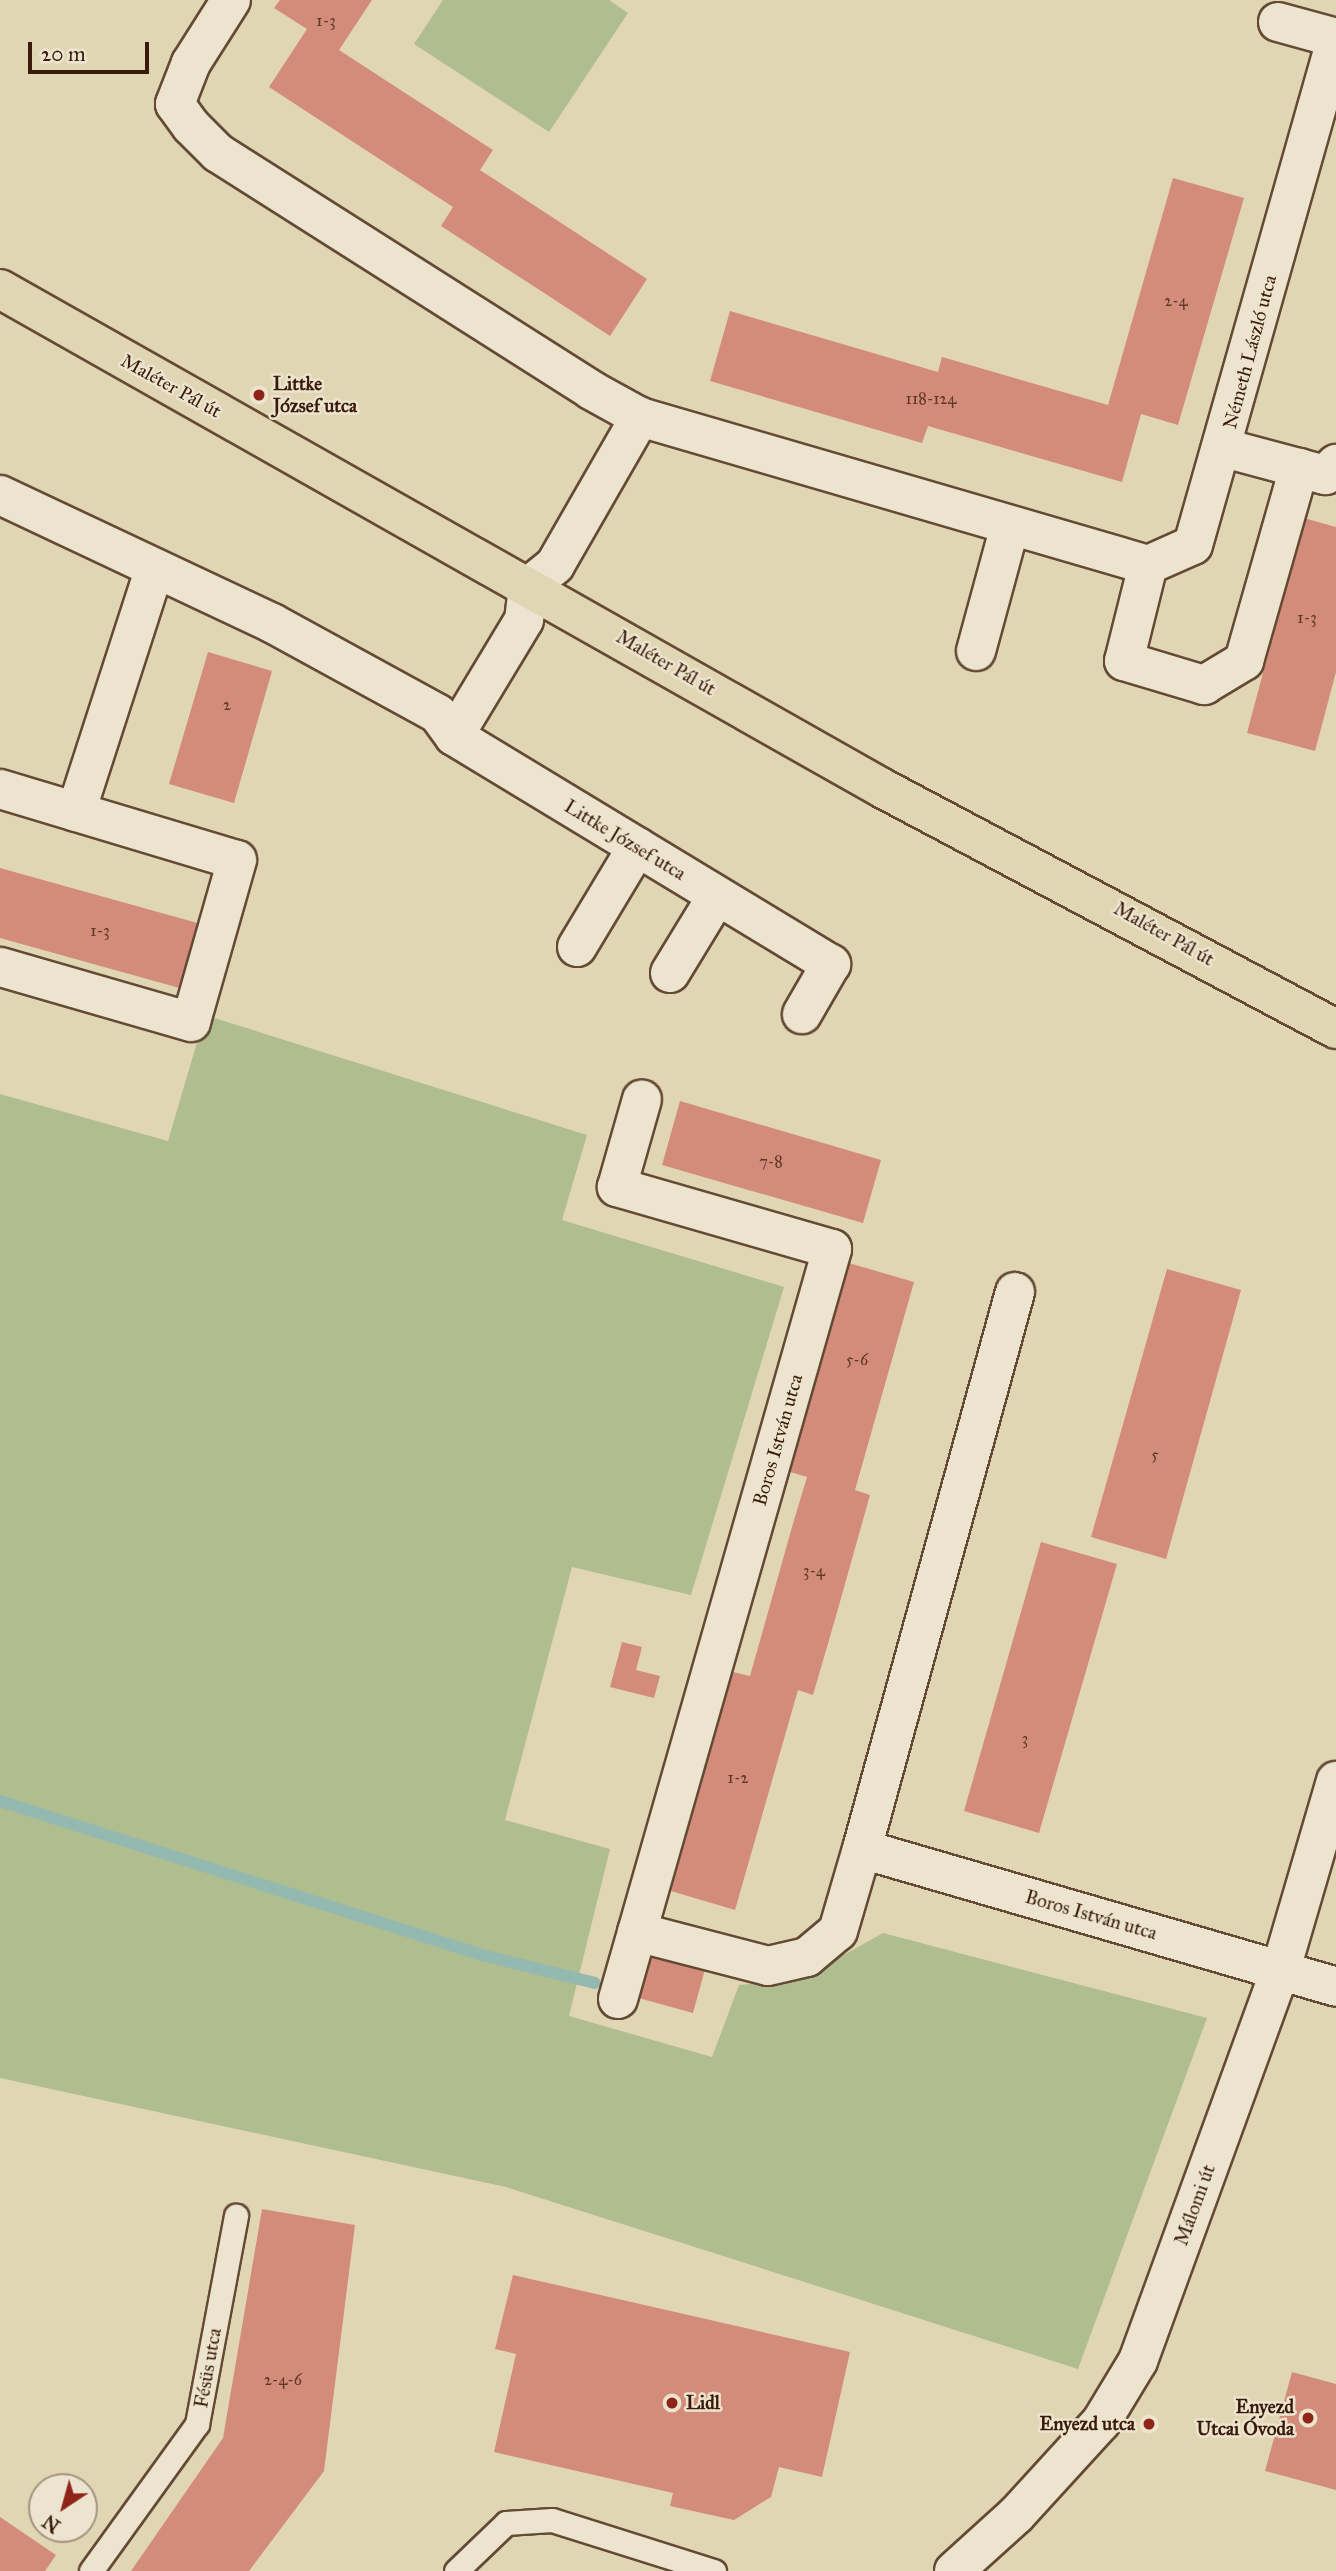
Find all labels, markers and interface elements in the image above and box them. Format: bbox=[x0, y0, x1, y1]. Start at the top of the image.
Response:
house number: 1-3 bbox=[316, 11, 336, 31]
scale bar bbox=[32, 28, 152, 72]
text: 20 m bbox=[41, 41, 86, 67]
street label: Németh László utca bbox=[1218, 273, 1282, 431]
house number: 2-4 bbox=[1164, 291, 1188, 311]
street label: Maléter Pál út bbox=[117, 349, 225, 423]
place label: Littke József utca bbox=[273, 373, 357, 417]
marker: Littke József utca bbox=[251, 387, 267, 403]
house number: 118-124 bbox=[906, 389, 956, 409]
house number: 1-3 bbox=[1297, 608, 1317, 628]
street label: Maléter Pál út bbox=[612, 625, 720, 701]
house number: 2 bbox=[223, 695, 231, 715]
street label: Littke József utca bbox=[560, 795, 690, 885]
street label: Maléter Pál út bbox=[1110, 897, 1218, 971]
house number: 1-3 bbox=[90, 921, 110, 941]
house number: 7-8 bbox=[759, 1152, 783, 1172]
house number: 5-6 bbox=[846, 1350, 868, 1370]
street label: Boros István utca bbox=[748, 1372, 808, 1508]
house number: 5 bbox=[1151, 1445, 1159, 1465]
house number: 3-4 bbox=[803, 1561, 825, 1581]
house number: 3 bbox=[1022, 1729, 1028, 1749]
house number: 1-2 bbox=[728, 1768, 748, 1788]
street label: Boros István utca bbox=[1023, 1885, 1159, 1945]
street label: Málomi út bbox=[1170, 2161, 1220, 2249]
street label: Fésüs utca bbox=[190, 2326, 226, 2410]
house number: 2-4-6 bbox=[264, 2370, 302, 2390]
place label: Lidl bbox=[686, 2392, 720, 2414]
marker: Lidl bbox=[664, 2395, 680, 2411]
place label: Enyezd Utcai Óvoda bbox=[1197, 2396, 1294, 2440]
marker: Enyezd Utcai Óvoda bbox=[1300, 2410, 1316, 2426]
place label: Enyezd utca bbox=[1040, 2413, 1135, 2435]
marker: Enyezd utca bbox=[1141, 2416, 1157, 2432]
north arrow bbox=[28, 2473, 98, 2543]
text: N bbox=[38, 2510, 65, 2538]

